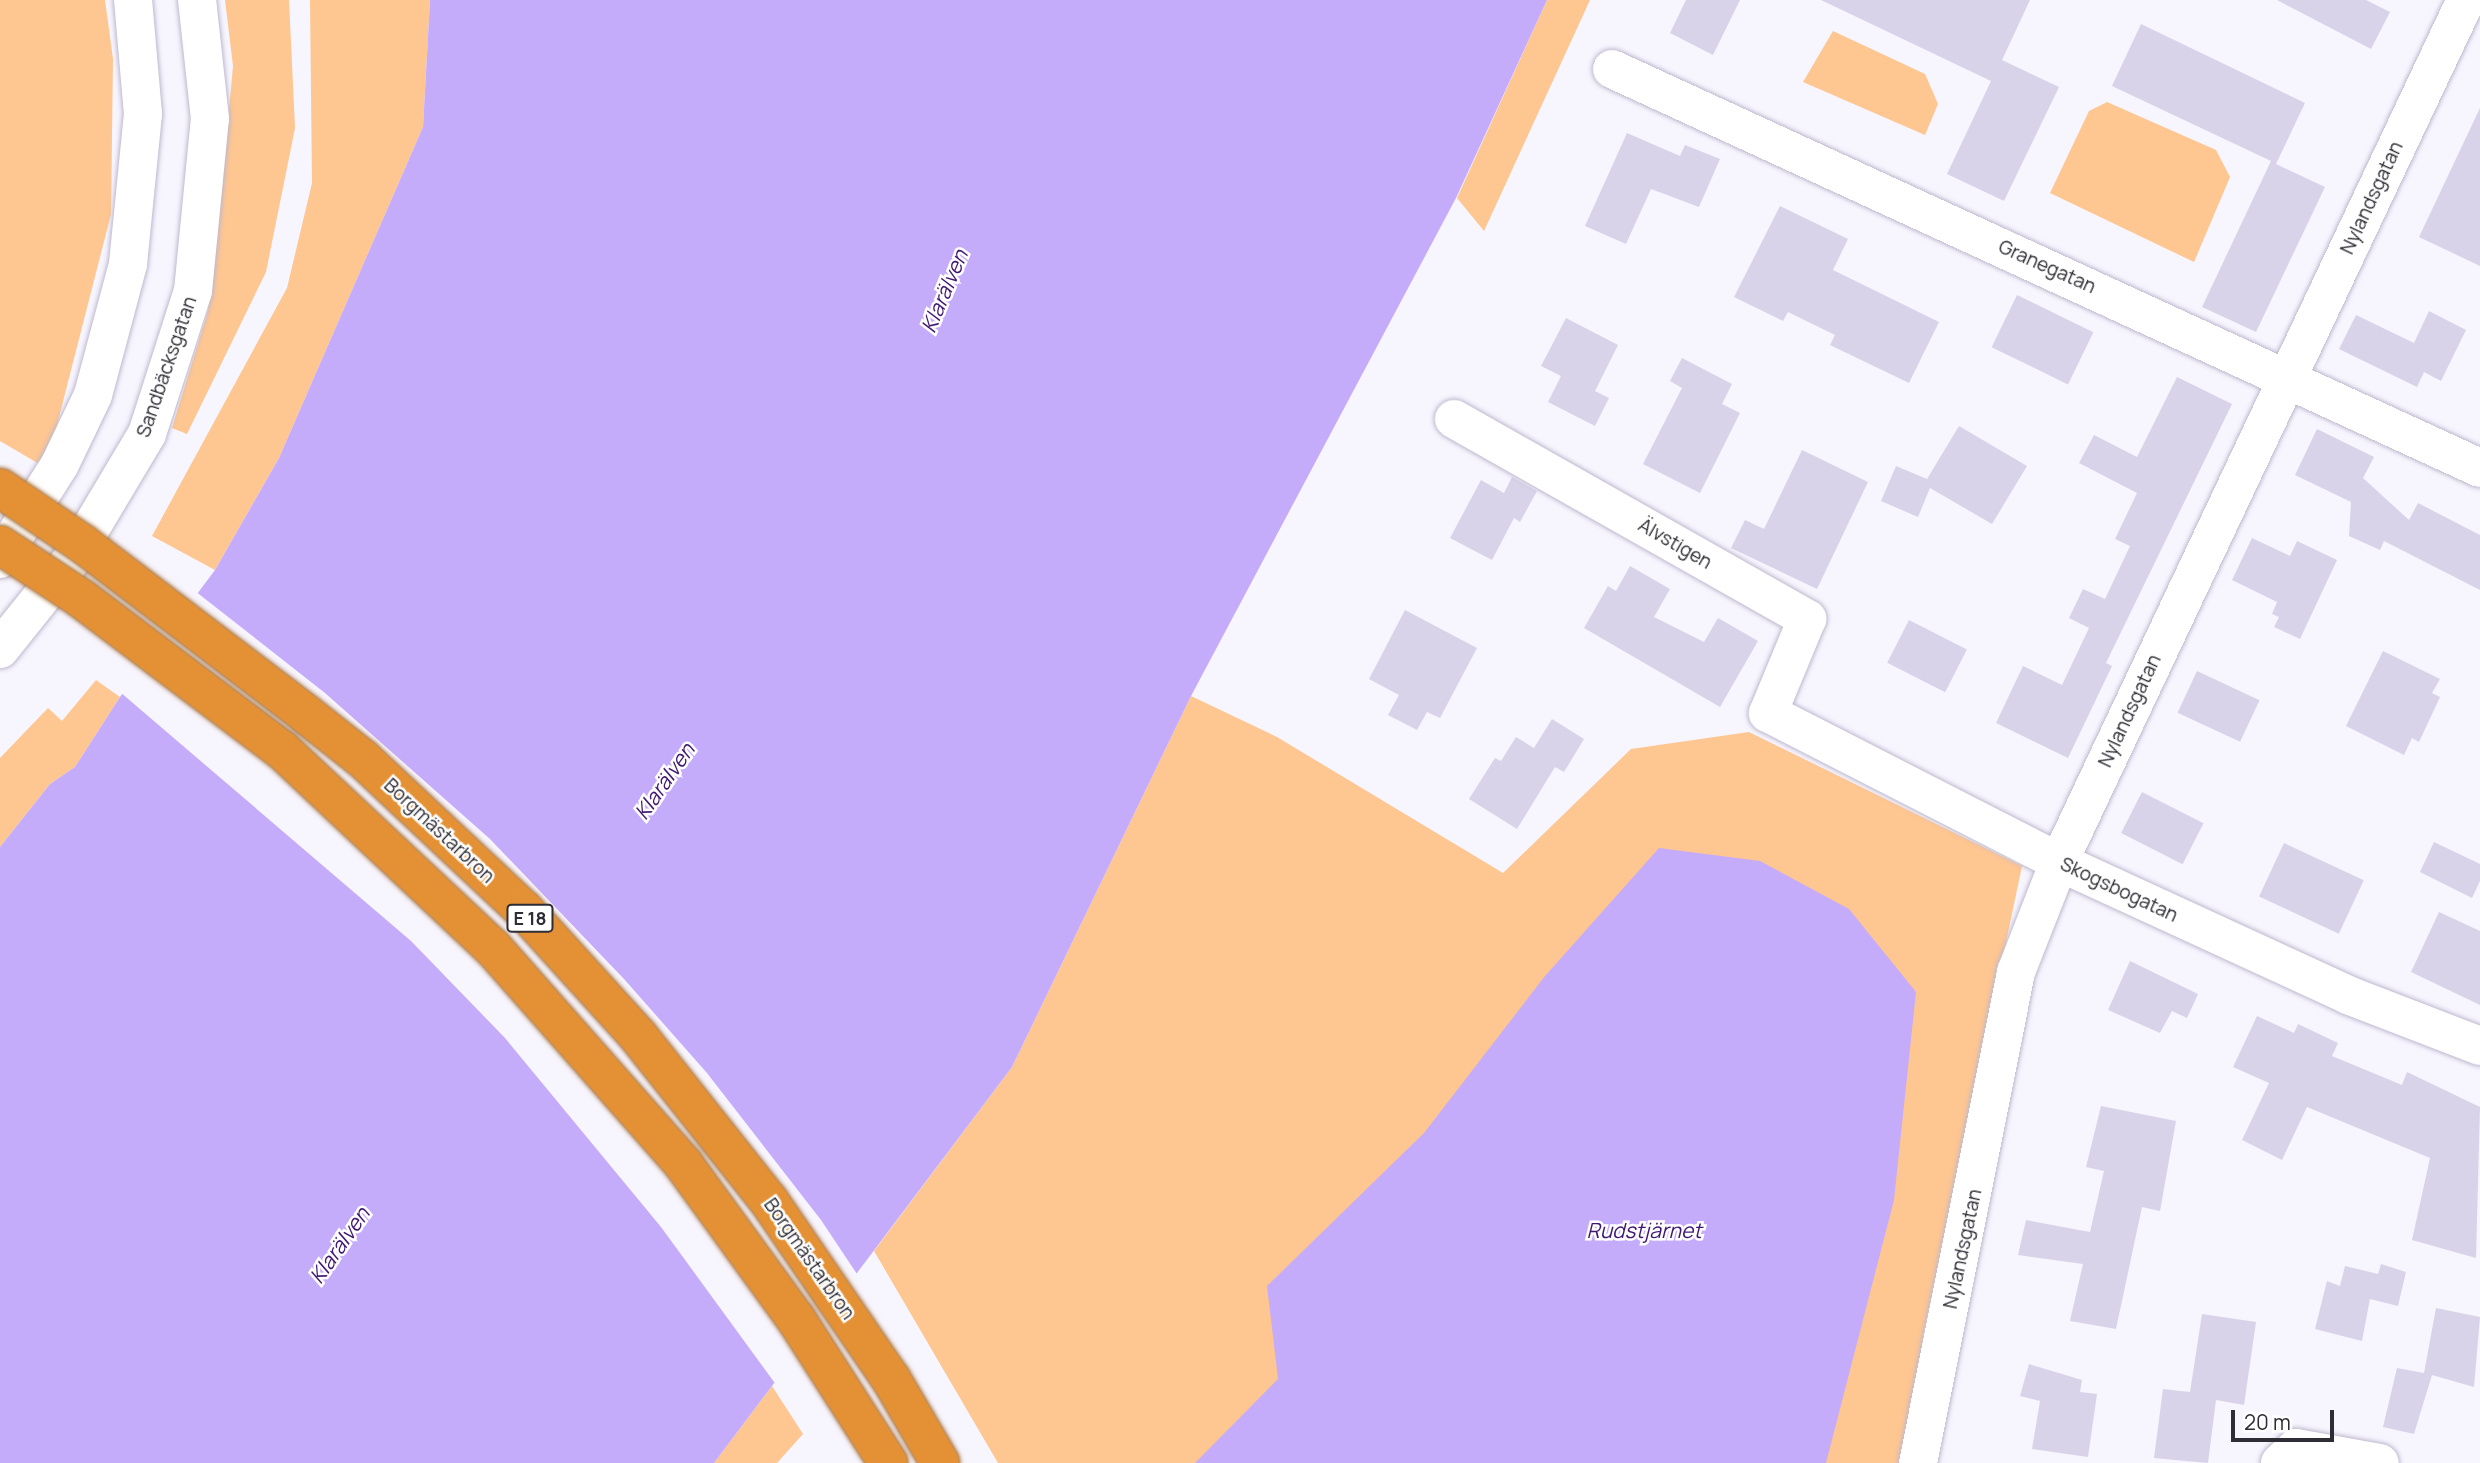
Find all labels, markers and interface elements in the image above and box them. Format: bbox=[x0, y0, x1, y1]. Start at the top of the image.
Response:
street label: Nylandsgatan bbox=[2336, 138, 2408, 258]
street label: Granegatan bbox=[1995, 235, 2099, 299]
water label: Klarälven bbox=[915, 246, 973, 336]
street label: Sandbäcksgatan bbox=[132, 294, 202, 440]
street label: Älvstigen bbox=[1634, 514, 1716, 574]
street label: Nylandsgatan bbox=[2094, 651, 2166, 771]
water label: Klarälven bbox=[629, 738, 699, 824]
street label: Borgmästarbron bbox=[379, 774, 499, 888]
street label: Skogsbogatan bbox=[2057, 853, 2181, 927]
road number: E 18 bbox=[505, 903, 554, 932]
street label: Nylandsgatan bbox=[1939, 1187, 1987, 1311]
street label: Borgmästarbron bbox=[759, 1194, 859, 1324]
water label: Klarälven bbox=[304, 1202, 374, 1288]
water label: Rudstjärnet bbox=[1586, 1217, 1702, 1243]
scale bar bbox=[2235, 1396, 2338, 1440]
text: 20 m bbox=[2244, 1408, 2291, 1436]

